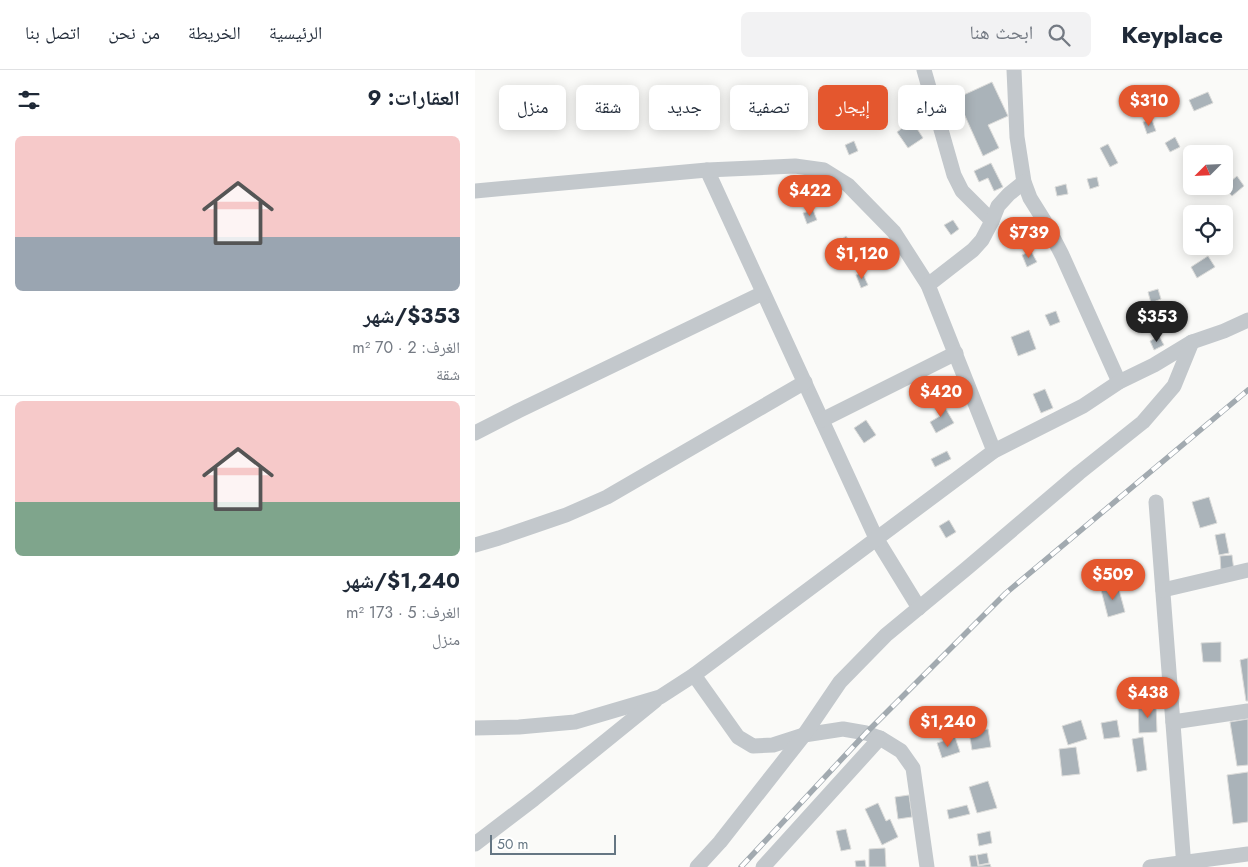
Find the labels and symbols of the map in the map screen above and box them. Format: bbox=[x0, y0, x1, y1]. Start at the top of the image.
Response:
pin: $310 bbox=[1119, 85, 1179, 127]
north arrow bbox=[1183, 145, 1233, 195]
pin: $422 bbox=[780, 174, 840, 217]
pin: $739 bbox=[999, 216, 1059, 259]
pin: $1,120 bbox=[821, 238, 903, 280]
pin: $353 bbox=[1127, 300, 1187, 343]
pin: $420 bbox=[911, 376, 971, 418]
pin: $509 bbox=[1083, 558, 1143, 601]
pin: $438 bbox=[1118, 676, 1178, 719]
pin: $1,240 bbox=[907, 706, 989, 748]
scale bar bbox=[490, 832, 616, 855]

